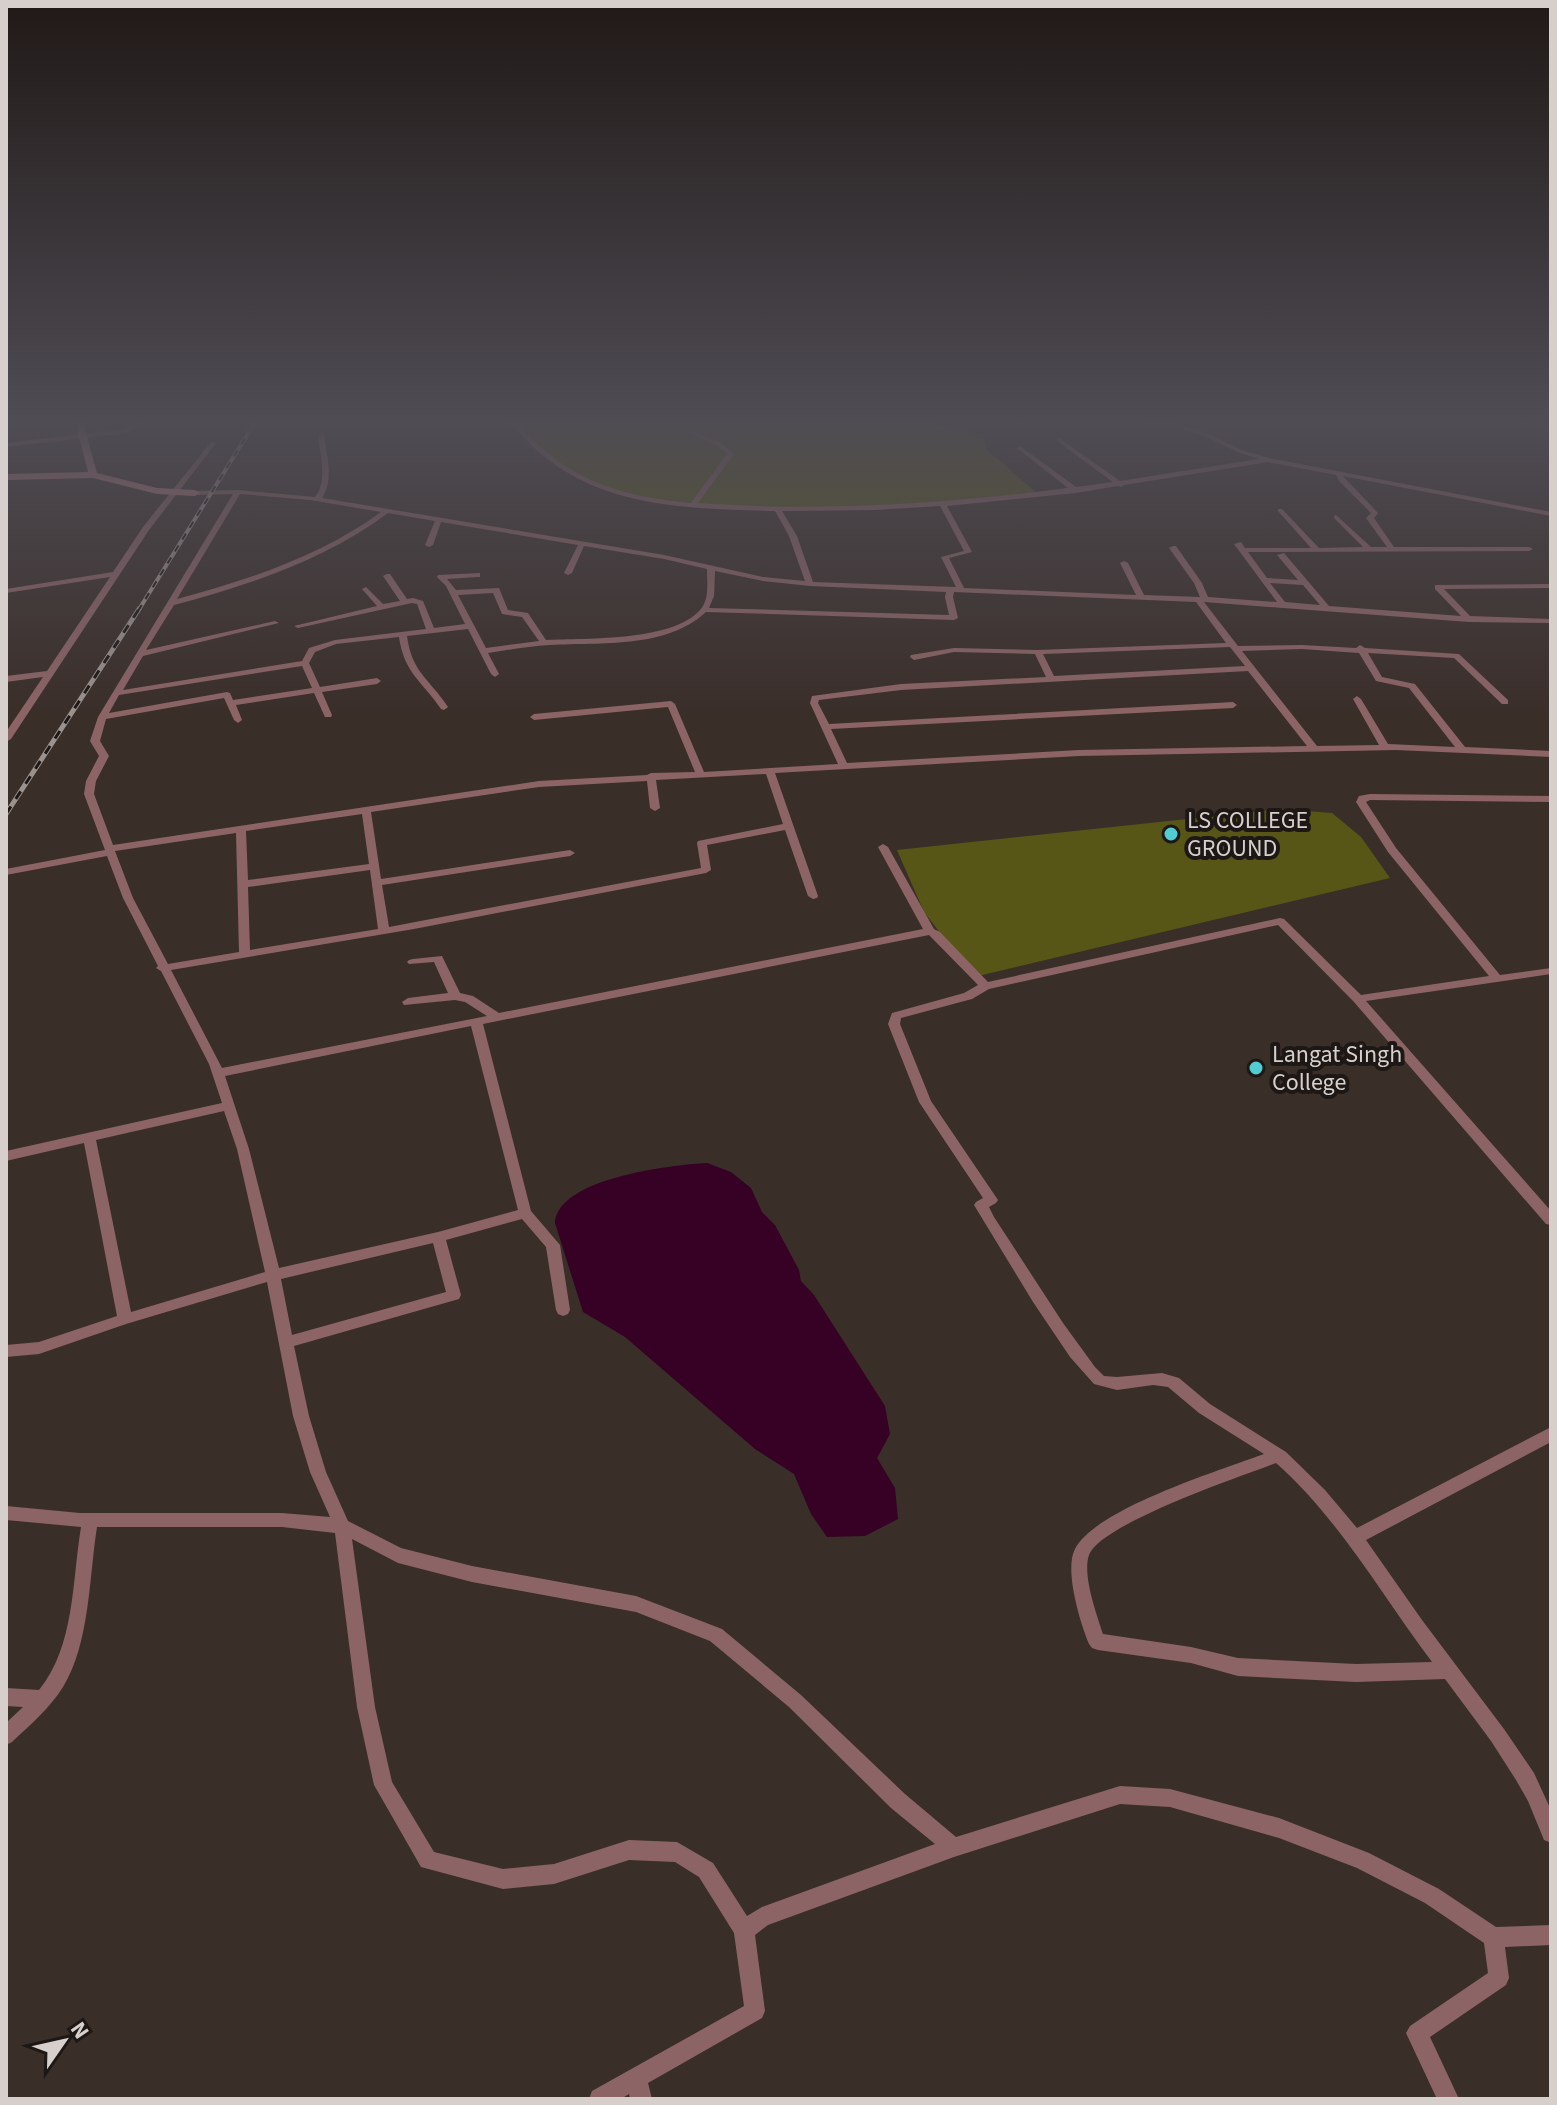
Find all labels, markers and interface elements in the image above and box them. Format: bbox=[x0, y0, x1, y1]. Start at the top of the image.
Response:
place label: LS COLLEGE GROUND bbox=[1187, 803, 1308, 866]
marker: LS COLLEGE GROUND bbox=[1162, 825, 1180, 843]
place label: Langat Singh College bbox=[1272, 1037, 1402, 1100]
marker: Langat Singh College bbox=[1247, 1059, 1265, 1077]
north arrow bbox=[24, 2001, 104, 2081]
text: N bbox=[62, 2015, 97, 2045]

